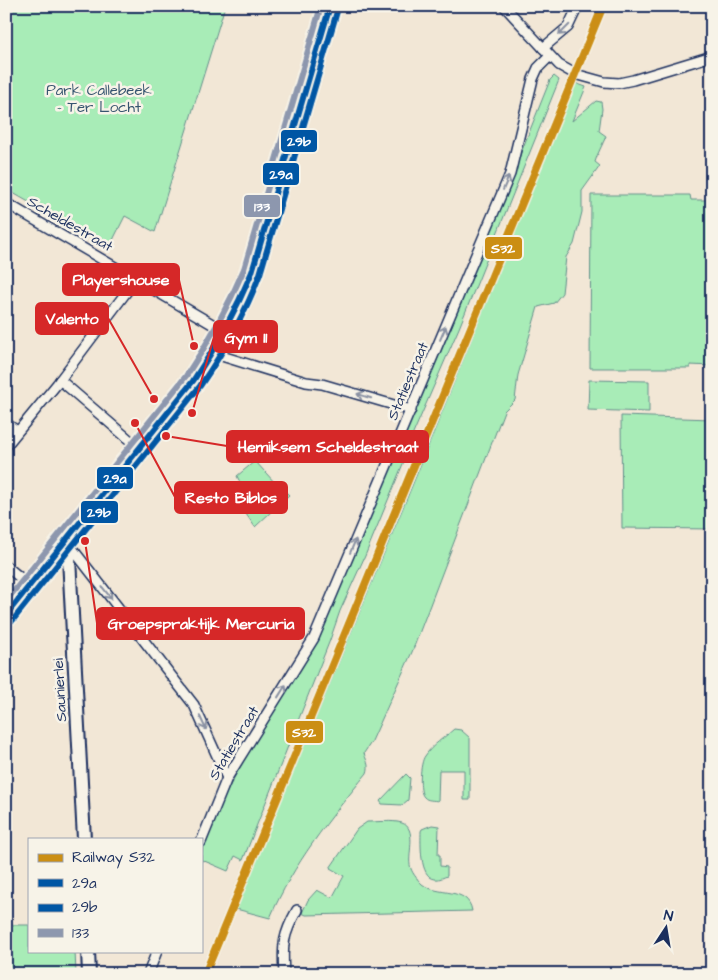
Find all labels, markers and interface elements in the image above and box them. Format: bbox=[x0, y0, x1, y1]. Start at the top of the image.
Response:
one-way arrow bbox=[558, 23, 570, 36]
park label: Park Callebeek - Ter Locht bbox=[46, 80, 152, 118]
line badge: 29b bbox=[280, 129, 318, 153]
text: 29b bbox=[286, 132, 311, 152]
line badge: 29a bbox=[262, 162, 300, 186]
text: 29a bbox=[268, 165, 293, 185]
one-way arrow bbox=[501, 176, 511, 191]
street label: Scheldestraat bbox=[23, 191, 117, 257]
line badge: 133 bbox=[243, 194, 281, 218]
text: 133 bbox=[254, 197, 271, 217]
line badge: S32 bbox=[484, 236, 523, 260]
text: S32 bbox=[490, 239, 516, 259]
callout: Playershouse bbox=[63, 264, 179, 295]
text: Playershouse bbox=[73, 269, 170, 292]
callout: Valento bbox=[36, 303, 108, 334]
text: Valento bbox=[45, 308, 99, 330]
callout: Gym 11 bbox=[214, 321, 277, 352]
one-way arrow bbox=[439, 326, 449, 341]
text: Gym 11 bbox=[225, 327, 268, 350]
street label: Statiestraat bbox=[382, 339, 434, 423]
one-way arrow bbox=[357, 391, 373, 401]
callout: Hemiksem Scheldestraat bbox=[227, 431, 428, 462]
text: Hemiksem Scheldestraat bbox=[237, 436, 419, 458]
line badge: 29a bbox=[96, 466, 134, 490]
text: 29a bbox=[102, 469, 127, 489]
callout: Resto Biblos bbox=[175, 482, 287, 513]
text: Resto Biblos bbox=[185, 487, 277, 509]
line badge: 29b bbox=[80, 500, 119, 524]
text: 29b bbox=[86, 503, 111, 523]
one-way arrow bbox=[349, 538, 358, 553]
one-way arrow bbox=[101, 586, 112, 599]
callout: Groepspraktijk Mercuria bbox=[97, 608, 304, 639]
text: Groepspraktijk Mercuria bbox=[108, 613, 295, 635]
street label: Saunierlei bbox=[48, 657, 72, 722]
one-way arrow bbox=[277, 685, 287, 699]
street label: Statiestraat bbox=[204, 702, 264, 784]
one-way arrow bbox=[199, 715, 209, 730]
line badge: S32 bbox=[285, 720, 324, 744]
text: S32 bbox=[291, 723, 317, 743]
legend bbox=[28, 838, 202, 952]
text: Railway S32 bbox=[72, 847, 155, 869]
text: 29a bbox=[72, 873, 97, 894]
text: 29b bbox=[72, 897, 98, 918]
north arrow bbox=[640, 902, 690, 952]
text: N bbox=[662, 906, 675, 927]
text: 133 bbox=[72, 923, 90, 944]

